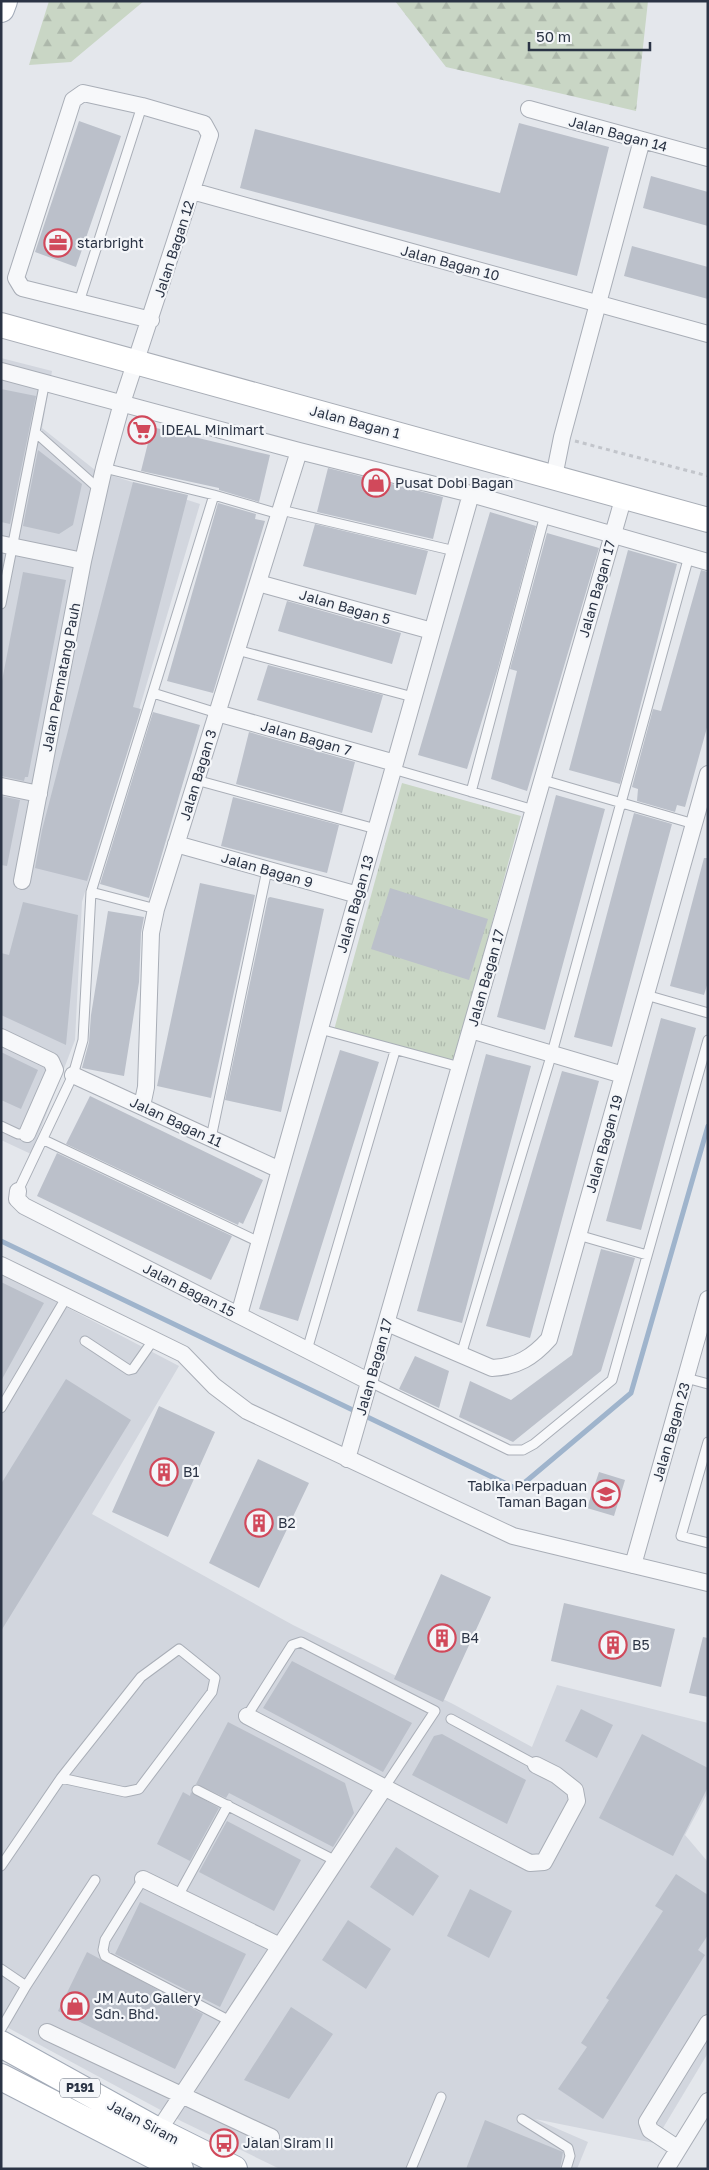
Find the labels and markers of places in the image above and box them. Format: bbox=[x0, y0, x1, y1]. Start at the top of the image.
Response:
office icon: starbright bbox=[43, 228, 73, 258]
place label: starbright bbox=[77, 234, 144, 251]
supermarket icon: IDEAL Minimart bbox=[127, 415, 157, 445]
place label: IDEAL Minimart bbox=[161, 421, 264, 438]
shop icon: Pusat Dobi Bagan bbox=[361, 468, 391, 498]
place label: Pusat Dobi Bagan bbox=[395, 474, 513, 491]
building icon: B1 bbox=[149, 1457, 179, 1487]
place label: B1 bbox=[183, 1463, 199, 1480]
place label: Tabika Perpaduan Taman Bagan bbox=[467, 1477, 587, 1510]
school or university icon: Tabika Perpaduan Taman Bagan bbox=[591, 1479, 621, 1509]
building icon: B2 bbox=[244, 1508, 274, 1538]
place label: B2 bbox=[278, 1514, 296, 1531]
building icon: B4 bbox=[427, 1623, 457, 1653]
place label: B4 bbox=[461, 1629, 479, 1646]
building icon: B5 bbox=[598, 1630, 628, 1660]
place label: B5 bbox=[632, 1636, 650, 1653]
place label: JM Auto Gallery Sdn. Bhd. bbox=[94, 1989, 201, 2022]
shop icon: JM Auto Gallery Sdn. Bhd. bbox=[60, 1991, 90, 2021]
bus stop icon: Jalan Siram II bbox=[209, 2128, 239, 2158]
place label: Jalan Siram II bbox=[243, 2134, 334, 2151]

